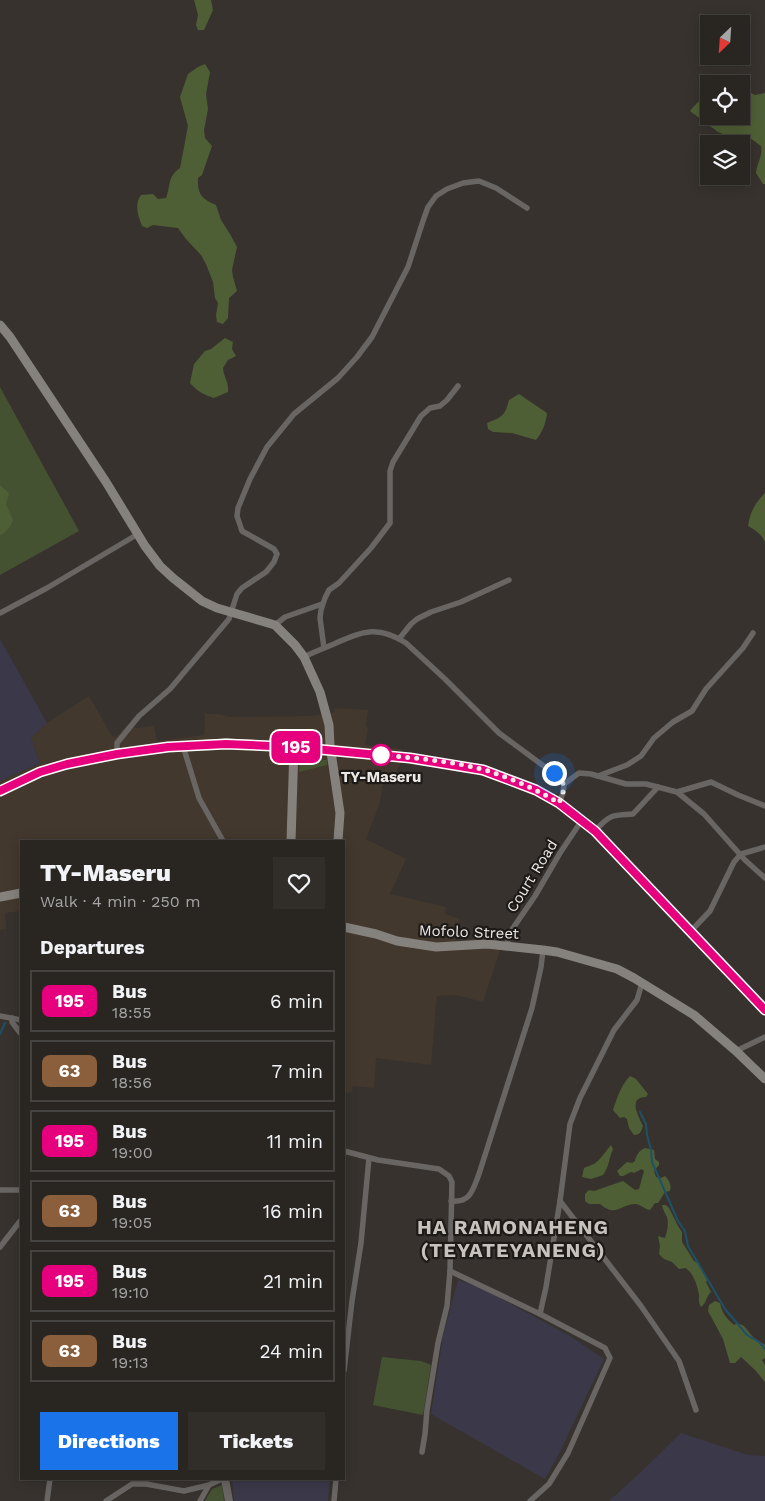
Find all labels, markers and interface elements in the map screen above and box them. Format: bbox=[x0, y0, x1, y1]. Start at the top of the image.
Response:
north arrow bbox=[700, 15, 750, 65]
map controls bbox=[700, 15, 750, 185]
button: locate bbox=[700, 75, 750, 125]
button: layers bbox=[700, 135, 750, 185]
line badge: 195 bbox=[267, 731, 325, 763]
text: 195 bbox=[281, 736, 311, 757]
marker: TY-Maseru bbox=[370, 744, 392, 766]
your location bbox=[542, 761, 567, 786]
place label: TY-Maseru bbox=[341, 768, 421, 786]
street label: Court Road bbox=[503, 836, 561, 916]
button: heart bbox=[273, 857, 325, 909]
text: TY-Maseru bbox=[40, 859, 171, 887]
text: Walk · 4 min · 250 m bbox=[40, 892, 200, 911]
street label: Mofolo Street bbox=[419, 921, 520, 943]
text: Departures bbox=[40, 936, 145, 959]
text: Bus bbox=[112, 980, 147, 1003]
text: 195 bbox=[55, 990, 84, 1011]
text: 6 min bbox=[270, 990, 323, 1013]
text: 18:55 bbox=[112, 1003, 151, 1022]
text: Bus bbox=[112, 1050, 147, 1073]
text: 63 bbox=[59, 1060, 80, 1081]
text: 7 min bbox=[272, 1060, 323, 1083]
text: 18:56 bbox=[112, 1073, 152, 1092]
text: Bus bbox=[112, 1120, 147, 1143]
text: 195 bbox=[55, 1130, 84, 1151]
text: 11 min bbox=[267, 1130, 323, 1153]
text: 19:00 bbox=[112, 1143, 153, 1162]
text: Bus bbox=[112, 1190, 147, 1213]
text: 63 bbox=[59, 1200, 80, 1221]
text: 16 min bbox=[263, 1200, 323, 1223]
text: 19:05 bbox=[112, 1213, 152, 1232]
district label: HA RAMONAHENG (TEYATEYANENG) bbox=[417, 1215, 609, 1262]
text: Bus bbox=[112, 1260, 147, 1283]
text: 195 bbox=[55, 1270, 84, 1291]
text: 21 min bbox=[263, 1270, 323, 1293]
text: 19:10 bbox=[112, 1283, 149, 1302]
text: Bus bbox=[112, 1330, 147, 1353]
text: 63 bbox=[59, 1340, 80, 1361]
text: 24 min bbox=[259, 1340, 323, 1363]
text: 19:13 bbox=[112, 1353, 148, 1372]
button: Directions bbox=[40, 1412, 178, 1470]
button: Tickets bbox=[188, 1412, 325, 1470]

